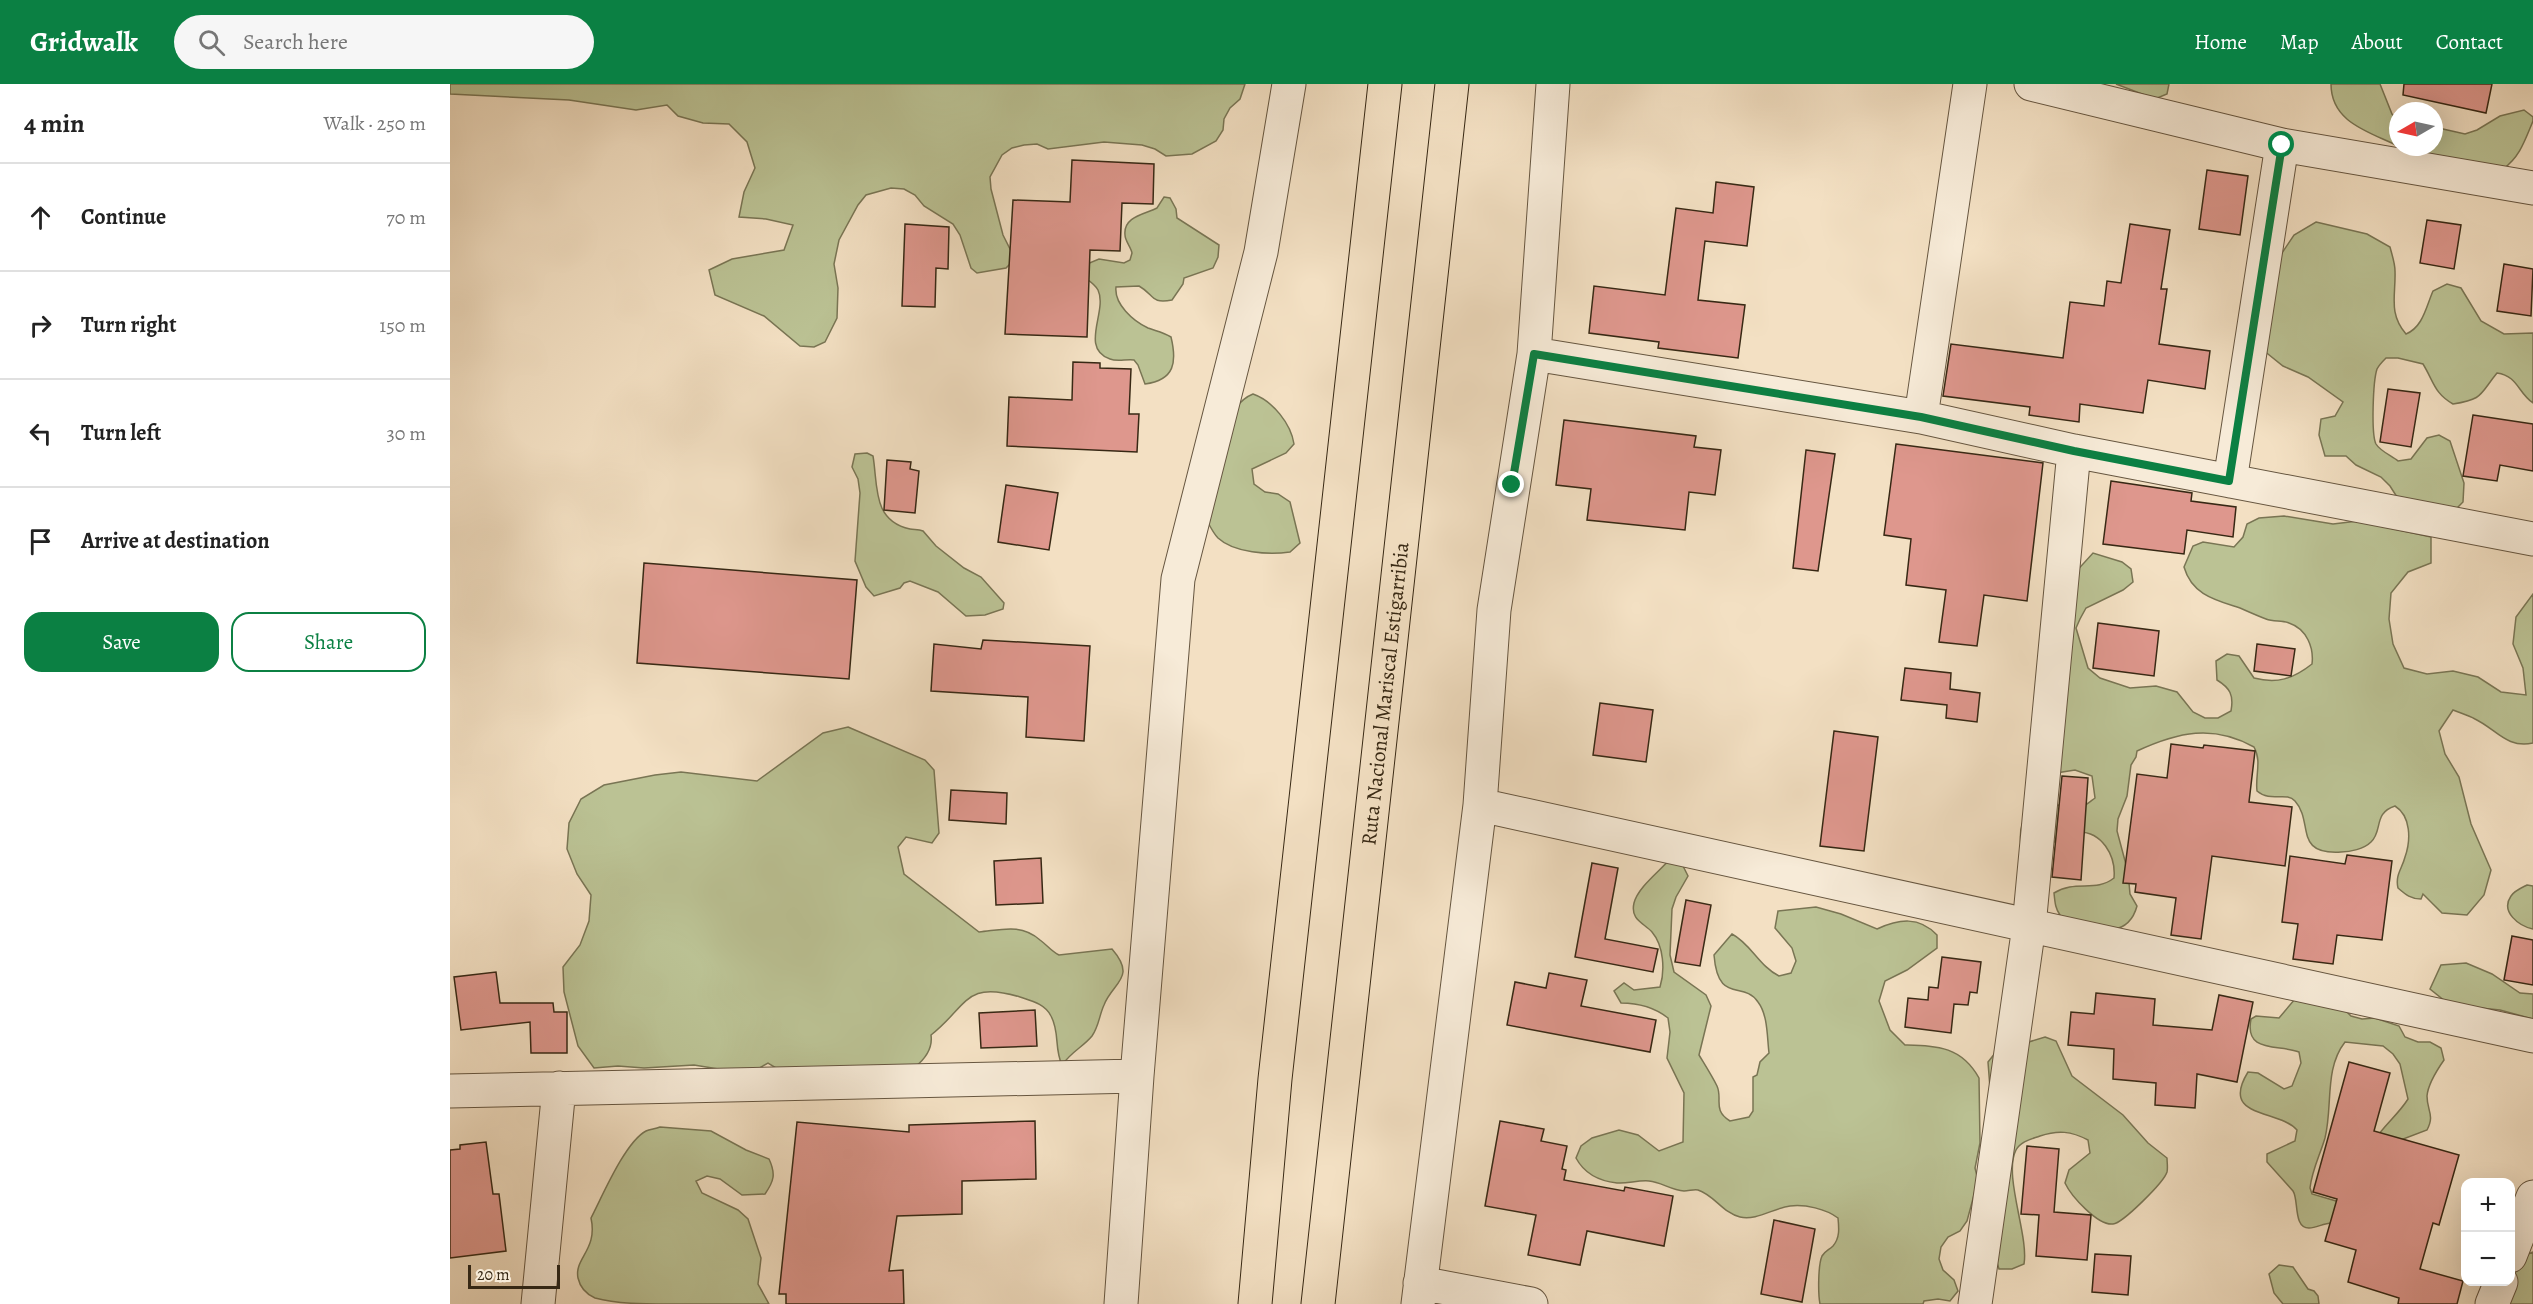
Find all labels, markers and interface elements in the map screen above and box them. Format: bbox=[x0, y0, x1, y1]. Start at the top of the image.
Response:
search box bbox=[174, 15, 594, 69]
text: Gridwalk bbox=[30, 23, 138, 61]
icon: search bbox=[195, 26, 228, 59]
text: Search here bbox=[243, 27, 348, 57]
text: Home bbox=[2194, 28, 2247, 56]
text: Map bbox=[2280, 28, 2318, 56]
text: About bbox=[2351, 28, 2403, 56]
text: Contact bbox=[2436, 28, 2503, 56]
north arrow bbox=[2389, 102, 2443, 156]
text: 4 min bbox=[24, 106, 85, 141]
text: Walk · 250 m bbox=[324, 110, 426, 137]
route start bbox=[2268, 131, 2294, 157]
icon: ahead bbox=[24, 201, 57, 234]
text: Continue bbox=[81, 202, 166, 232]
text: 70 m bbox=[386, 204, 426, 231]
icon: right bbox=[24, 309, 57, 342]
text: Turn right bbox=[81, 310, 177, 340]
text: 150 m bbox=[379, 312, 426, 339]
icon: left bbox=[24, 417, 57, 450]
text: Turn left bbox=[81, 418, 161, 448]
text: 30 m bbox=[386, 420, 426, 447]
route end bbox=[1498, 471, 1524, 497]
icon: arrive bbox=[24, 525, 57, 558]
text: Arrive at destination bbox=[81, 526, 270, 556]
street label: Ruta Nacional Mariscal Estigarribia bbox=[1354, 540, 1416, 847]
button: Save bbox=[24, 612, 219, 672]
button: Share bbox=[231, 612, 426, 672]
map controls bbox=[2461, 1178, 2515, 1286]
button: + bbox=[2461, 1178, 2515, 1232]
button: − bbox=[2461, 1232, 2515, 1286]
scale bar bbox=[468, 1262, 560, 1290]
text: 20 m bbox=[477, 1264, 510, 1286]

